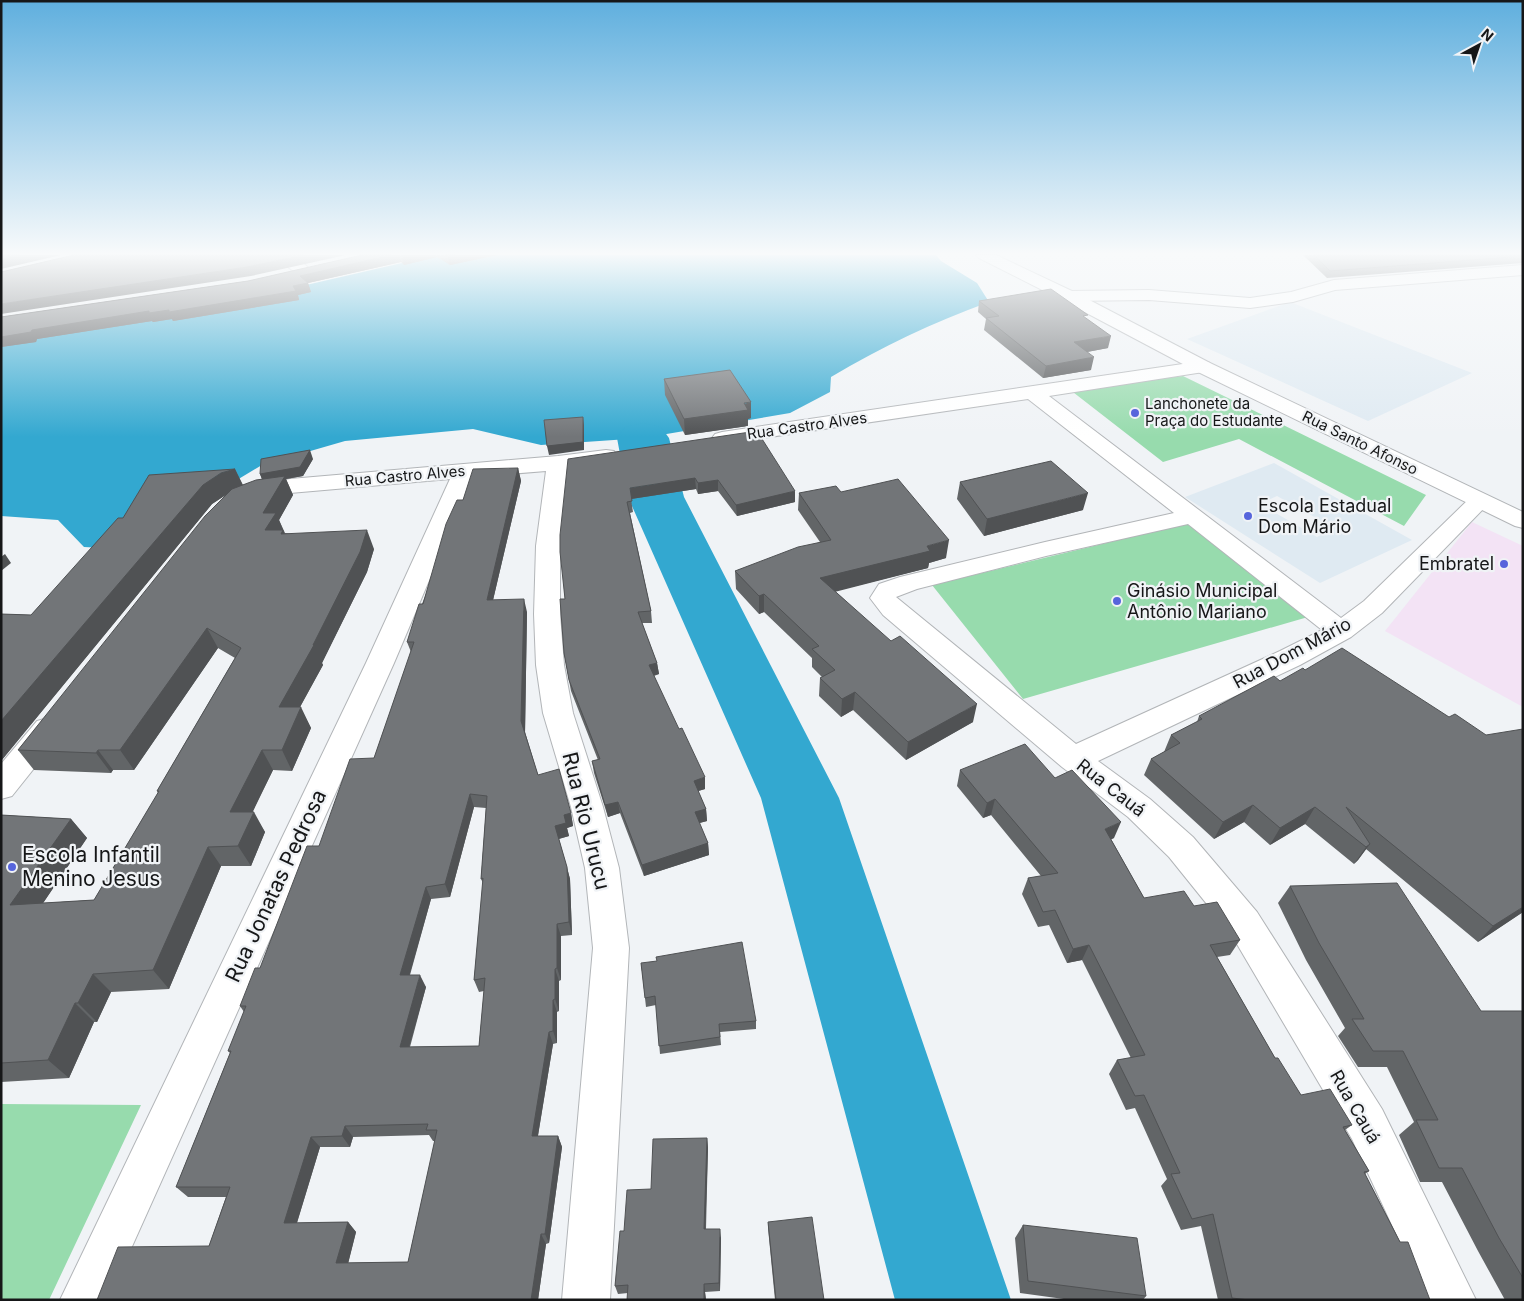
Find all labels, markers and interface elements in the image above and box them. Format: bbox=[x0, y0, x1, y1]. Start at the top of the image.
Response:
north arrow bbox=[1454, 20, 1504, 70]
text: N bbox=[1478, 25, 1497, 45]
place label: Lanchonete da Praça do Estudante bbox=[1145, 394, 1283, 430]
street label: Rua Santo Afonso bbox=[1299, 406, 1421, 479]
marker: Lanchonete da Praça do Estudante bbox=[1129, 407, 1141, 419]
street label: Rua Castro Alves bbox=[746, 408, 868, 443]
street label: Rua Castro Alves bbox=[344, 461, 466, 490]
place label: Escola Estadual Dom Mário bbox=[1258, 495, 1391, 537]
marker: Escola Estadual Dom Mário bbox=[1242, 510, 1254, 522]
place label: Embratel bbox=[1419, 553, 1494, 574]
marker: Embratel bbox=[1498, 558, 1510, 570]
place label: Ginásio Municipal Antônio Mariano bbox=[1127, 580, 1277, 622]
marker: Ginásio Municipal Antônio Mariano bbox=[1111, 595, 1123, 607]
street label: Rua Dom Mário bbox=[1229, 613, 1354, 692]
street label: Rua Rio Urucu bbox=[557, 749, 616, 892]
street label: Rua Cauá bbox=[1073, 754, 1150, 821]
street label: Rua Jonatas Pedrosa bbox=[220, 786, 331, 986]
place label: Escola Infantil Menino Jesus bbox=[22, 842, 160, 891]
marker: Escola Infantil Menino Jesus bbox=[6, 861, 18, 873]
street label: Rua Cauá bbox=[1326, 1066, 1385, 1147]

